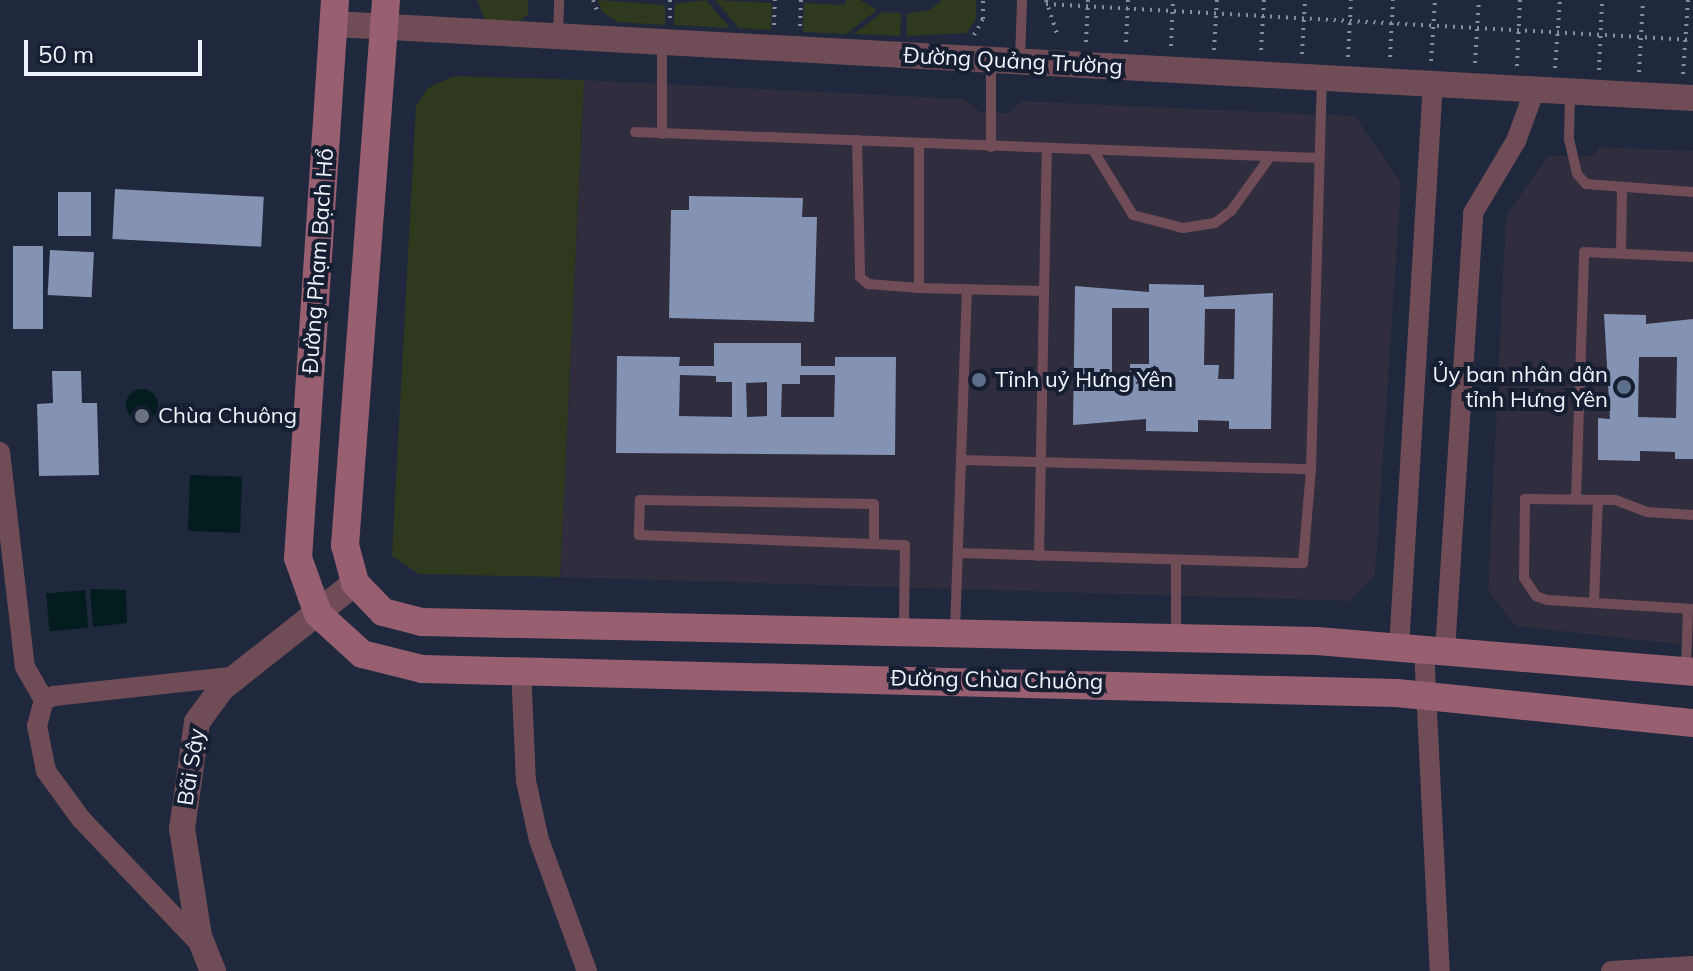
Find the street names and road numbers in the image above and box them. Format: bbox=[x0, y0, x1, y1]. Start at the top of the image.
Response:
street label: Đường Quảng Trường bbox=[903, 42, 1123, 80]
street label: Đường Phạm Bạch Hổ bbox=[297, 147, 339, 375]
street label: Đường Chùa Chuông bbox=[891, 665, 1103, 695]
street label: Bãi Sậy bbox=[172, 727, 210, 807]

